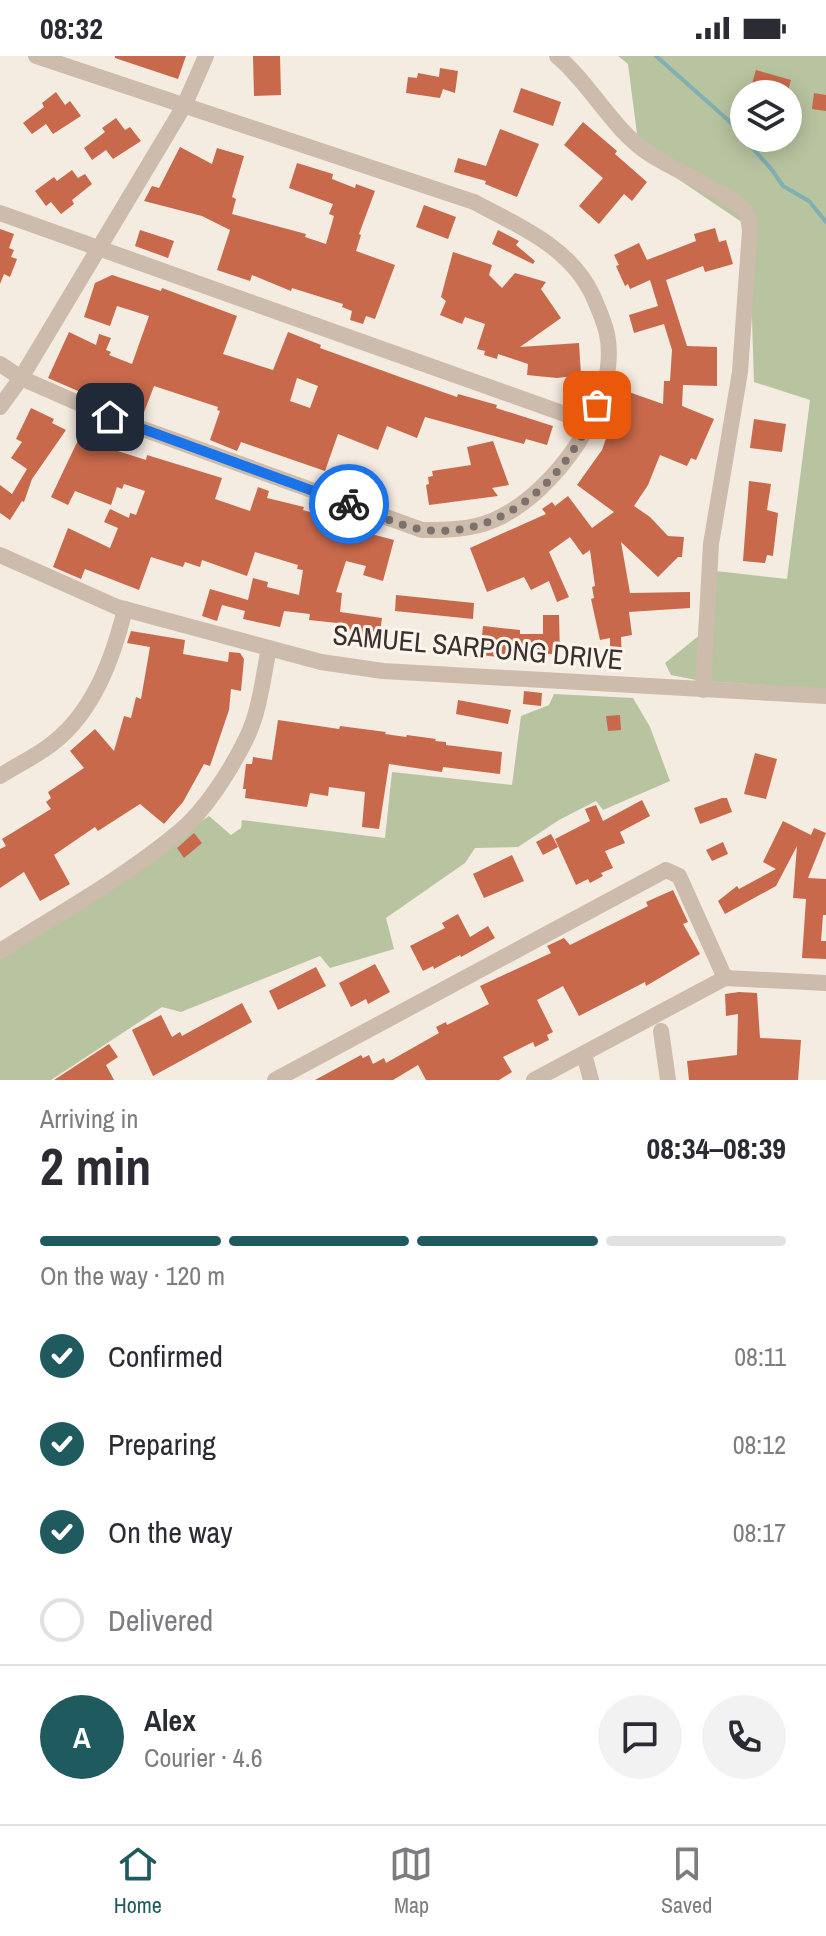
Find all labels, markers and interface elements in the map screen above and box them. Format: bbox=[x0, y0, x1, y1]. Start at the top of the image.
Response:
text: 08:32 bbox=[40, 8, 103, 48]
map controls bbox=[730, 80, 802, 152]
button: layers bbox=[730, 80, 802, 152]
pin bbox=[563, 371, 631, 439]
pin bbox=[76, 383, 144, 451]
icon: bag bbox=[575, 383, 619, 427]
icon: home bbox=[88, 395, 132, 439]
courier bbox=[309, 464, 389, 544]
icon: bike bbox=[327, 482, 371, 526]
street label: SAMUEL SARPONG DRIVE bbox=[331, 615, 625, 679]
text: Arriving in bbox=[40, 1101, 138, 1136]
text: 08:34–08:39 bbox=[647, 1128, 786, 1168]
text: 2 min bbox=[40, 1131, 151, 1201]
text: On the way · 120 m bbox=[40, 1258, 225, 1293]
icon: check bbox=[40, 1334, 84, 1378]
text: Confirmed bbox=[108, 1336, 223, 1376]
text: 08:11 bbox=[734, 1339, 786, 1374]
icon: check bbox=[40, 1422, 84, 1466]
text: Preparing bbox=[108, 1424, 216, 1464]
text: 08:12 bbox=[733, 1427, 786, 1462]
icon: check bbox=[40, 1510, 84, 1554]
text: On the way bbox=[108, 1512, 232, 1552]
text: 08:17 bbox=[733, 1515, 786, 1550]
text: Delivered bbox=[108, 1600, 213, 1640]
button: chat bbox=[598, 1695, 682, 1779]
button: phone bbox=[702, 1695, 786, 1779]
text: Alex bbox=[144, 1700, 196, 1740]
text: A bbox=[73, 1717, 91, 1757]
text: Courier · 4.6 bbox=[144, 1740, 263, 1775]
tab: Home bbox=[114, 1842, 162, 1920]
tab: Map bbox=[389, 1842, 433, 1920]
tab: Saved bbox=[661, 1842, 712, 1920]

